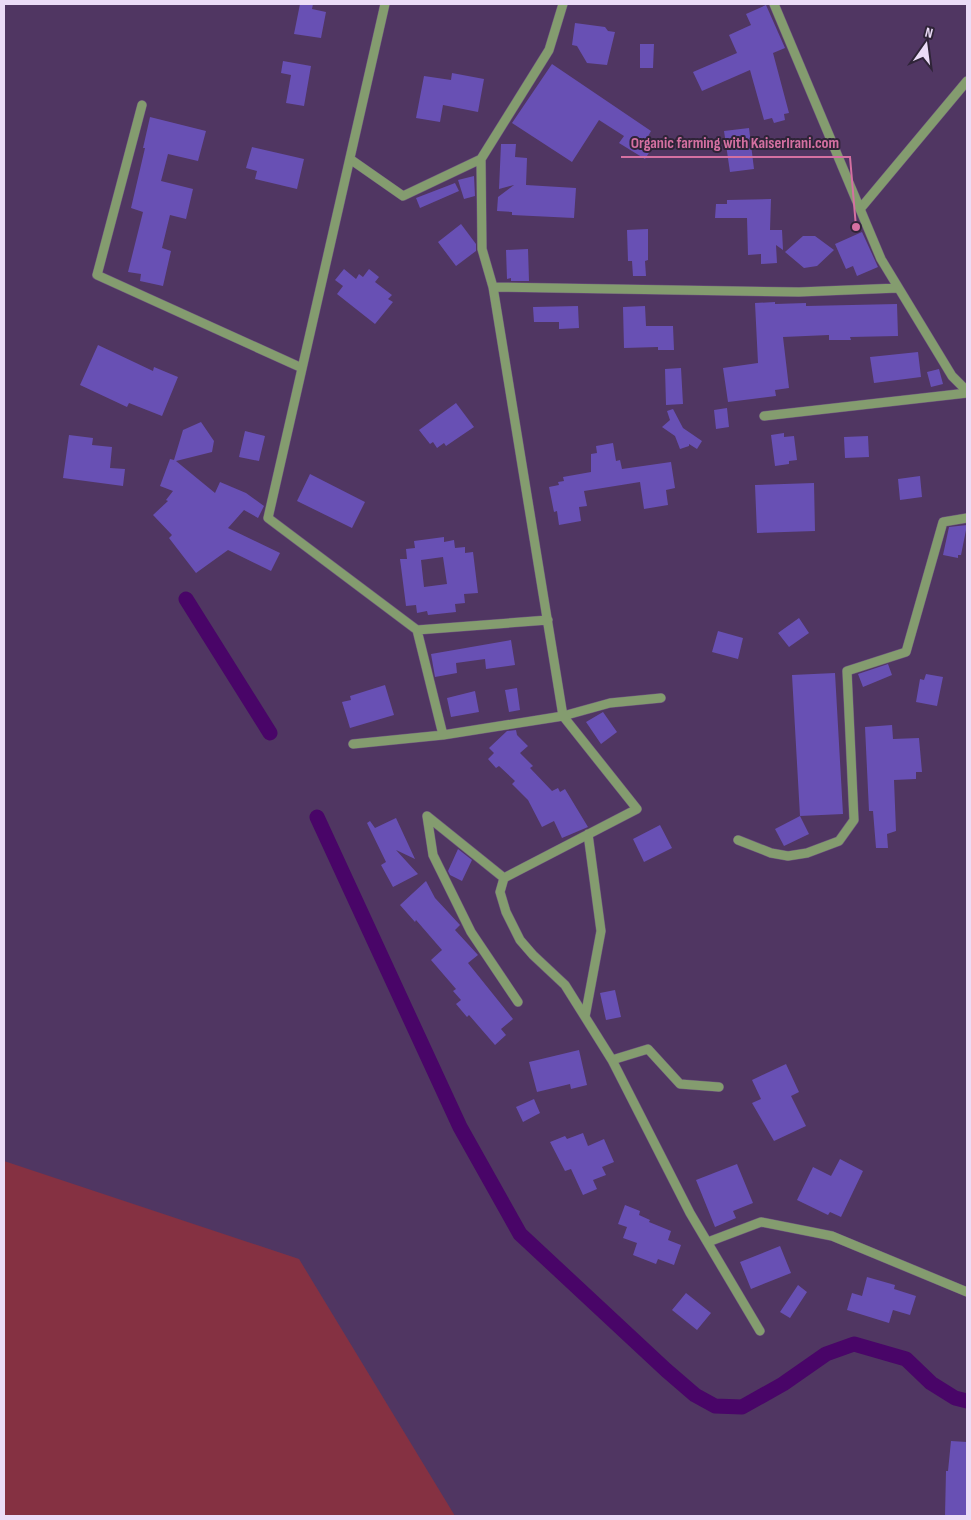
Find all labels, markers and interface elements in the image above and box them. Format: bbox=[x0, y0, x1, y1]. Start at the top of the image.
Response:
north arrow bbox=[901, 20, 951, 70]
text: N bbox=[923, 24, 935, 42]
callout: Organic farming with KaiserIrani.com bbox=[621, 126, 850, 157]
text: Organic farming with KaiserIrani.com bbox=[631, 134, 839, 153]

